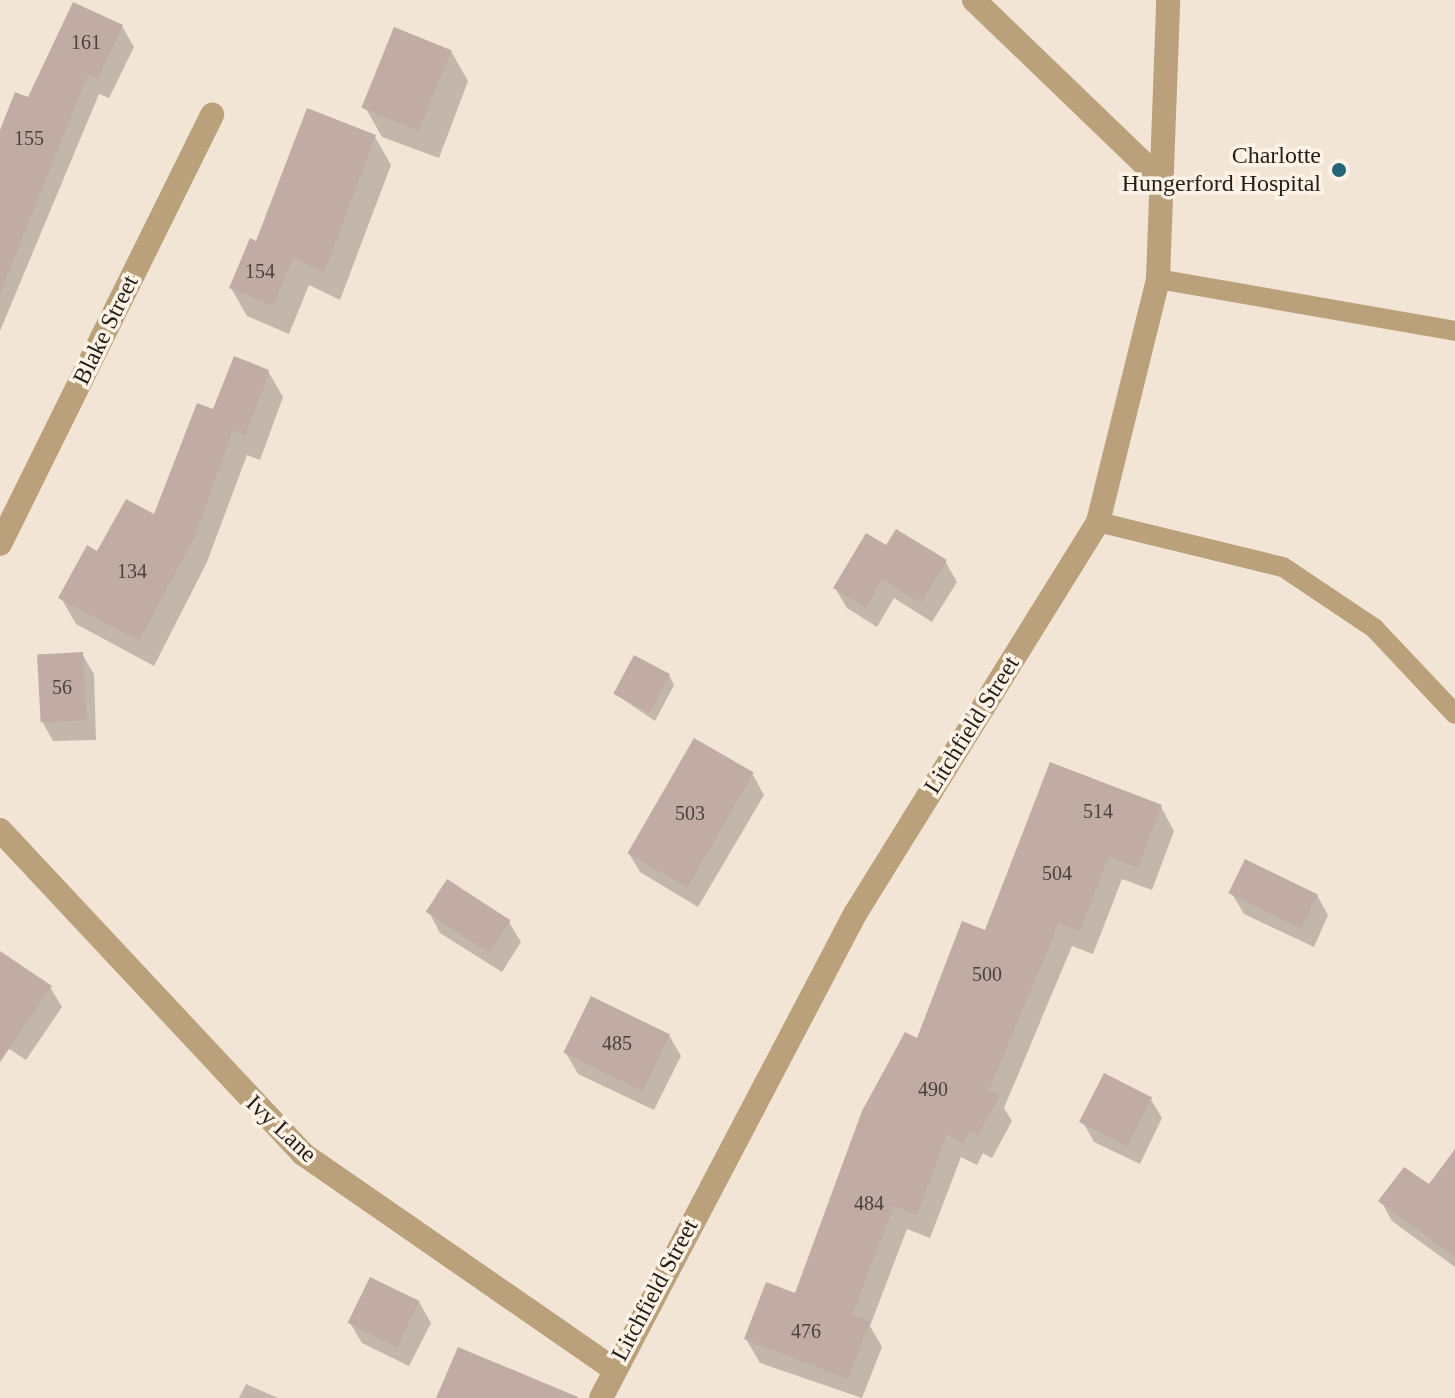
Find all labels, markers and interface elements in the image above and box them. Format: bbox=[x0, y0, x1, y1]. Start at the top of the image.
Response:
house number: 161 bbox=[71, 30, 101, 54]
house number: 155 bbox=[14, 126, 44, 150]
place label: Charlotte Hungerford Hospital bbox=[1122, 142, 1321, 198]
marker: Charlotte Hungerford Hospital bbox=[1328, 159, 1350, 181]
house number: 154 bbox=[245, 259, 275, 283]
street label: Blake Street bbox=[67, 271, 145, 389]
house number: 134 bbox=[117, 559, 147, 583]
street label: Litchfield Street bbox=[918, 651, 1026, 799]
house number: 56 bbox=[52, 675, 72, 699]
house number: 514 bbox=[1083, 799, 1113, 823]
house number: 503 bbox=[675, 801, 705, 825]
house number: 504 bbox=[1042, 861, 1072, 885]
house number: 500 bbox=[972, 962, 1002, 986]
house number: 485 bbox=[602, 1031, 632, 1055]
house number: 490 bbox=[918, 1077, 948, 1101]
street label: Ivy Lane bbox=[240, 1089, 322, 1169]
house number: 484 bbox=[854, 1191, 884, 1215]
street label: Litchfield Street bbox=[606, 1214, 704, 1366]
house number: 476 bbox=[791, 1319, 821, 1343]

